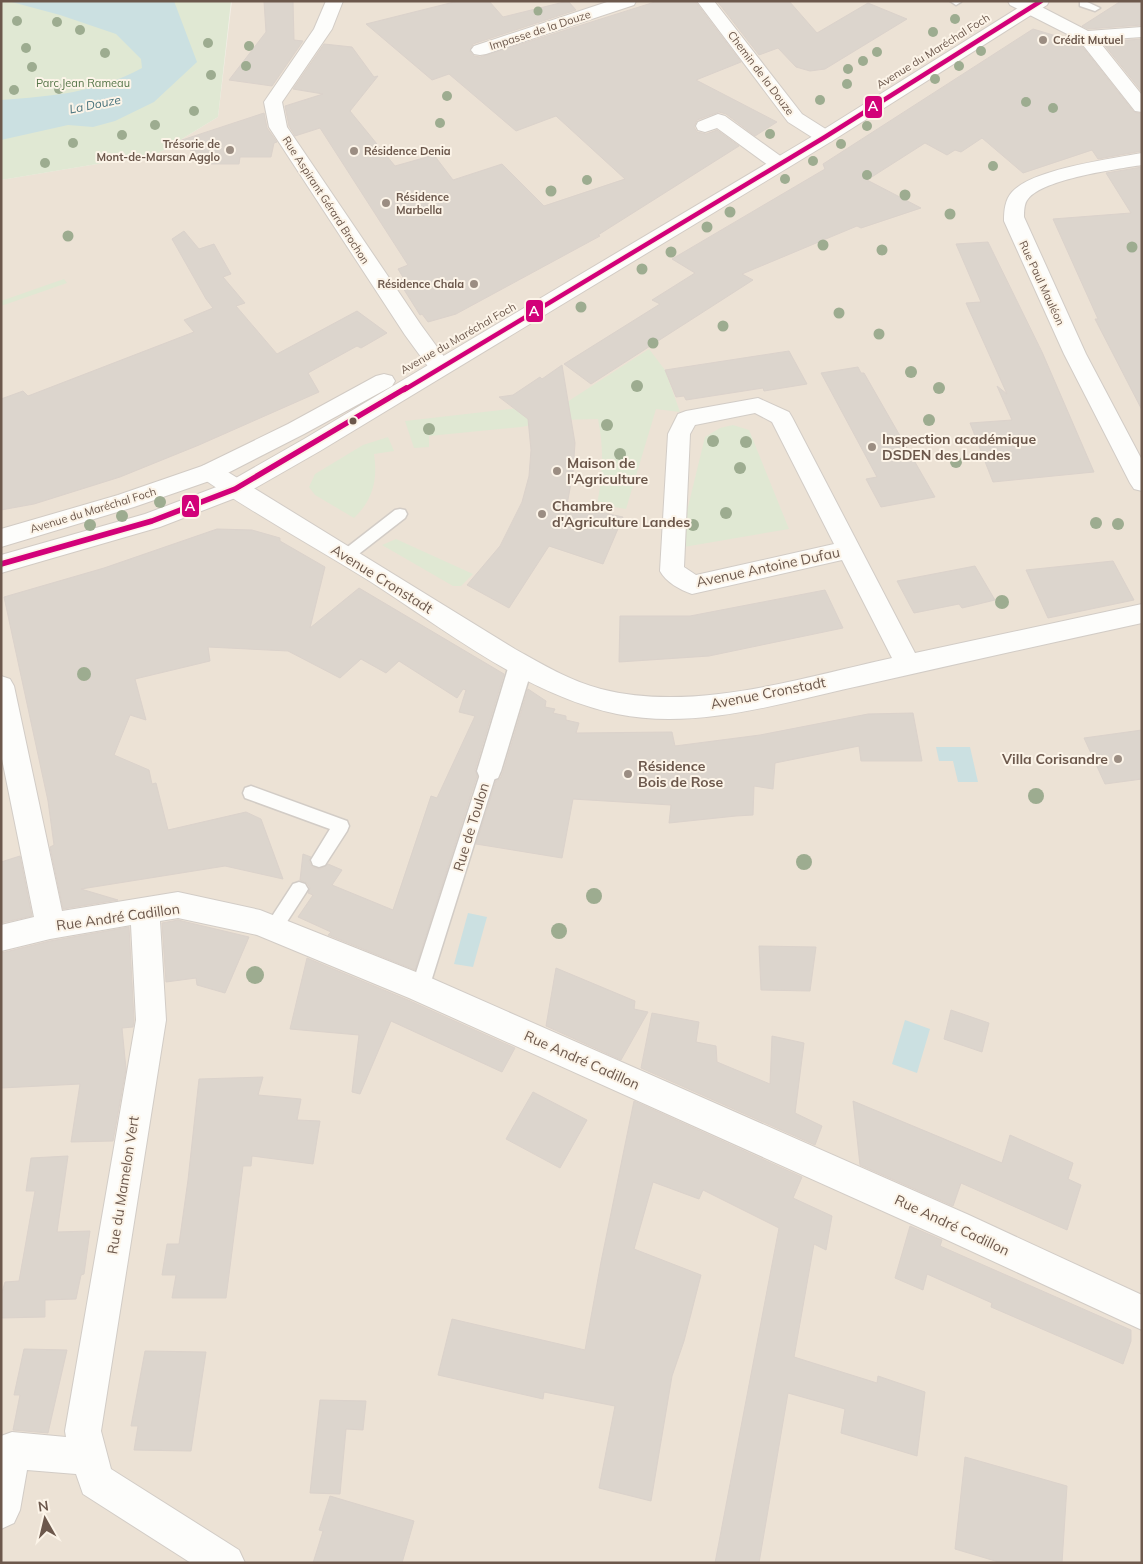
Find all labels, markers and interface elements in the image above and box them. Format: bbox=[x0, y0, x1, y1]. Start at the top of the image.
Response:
street label: Impasse de la Douze bbox=[488, 7, 592, 53]
street label: Avenue du Maréchal Foch bbox=[874, 10, 992, 92]
street label: Chemin de la Douze bbox=[725, 28, 797, 118]
place label: Crédit Mutuel bbox=[1053, 33, 1124, 47]
marker: Crédit Mutuel bbox=[1037, 34, 1049, 46]
park label: Parc Jean Rameau bbox=[36, 76, 130, 90]
water label: La Douze bbox=[68, 92, 123, 116]
line badge: A bbox=[864, 95, 883, 119]
text: A bbox=[868, 97, 879, 115]
street label: Rue Aspirant Gérard Brochon bbox=[279, 134, 373, 266]
place label: Trésorie de Mont-de-Marsan Agglo bbox=[96, 137, 220, 164]
marker: Trésorie de Mont-de-Marsan Agglo bbox=[224, 144, 236, 156]
place label: Résidence Denia bbox=[364, 144, 451, 158]
marker: Résidence Denia bbox=[348, 145, 360, 157]
place label: Résidence Marbella bbox=[396, 190, 449, 217]
marker: Résidence Marbella bbox=[380, 197, 392, 209]
street label: Rue Paul Mauléon bbox=[1016, 238, 1068, 328]
place label: Résidence Chala bbox=[377, 277, 464, 291]
marker: Résidence Chala bbox=[468, 278, 480, 290]
street label: Avenue du Maréchal Foch bbox=[398, 299, 518, 377]
line badge: A bbox=[525, 299, 544, 323]
text: A bbox=[529, 302, 540, 320]
unlabelled marker bbox=[348, 416, 358, 426]
place label: Inspection académique DSDEN des Landes bbox=[882, 430, 1036, 464]
marker: Inspection académique DSDEN des Landes bbox=[866, 441, 878, 453]
place label: Maison de l'Agriculture bbox=[567, 454, 648, 488]
marker: Maison de l'Agriculture bbox=[551, 465, 563, 477]
street label: Avenue du Maréchal Foch bbox=[28, 484, 158, 536]
line badge: A bbox=[181, 494, 200, 518]
text: A bbox=[185, 497, 196, 515]
place label: Chambre d'Agriculture Landes bbox=[552, 497, 690, 531]
marker: Chambre d'Agriculture Landes bbox=[536, 508, 548, 520]
street label: Avenue Cronstadt bbox=[328, 540, 436, 618]
street label: Avenue Antoine Dufau bbox=[695, 543, 841, 591]
street label: Avenue Cronstadt bbox=[709, 673, 827, 713]
place label: Villa Corisandre bbox=[1001, 750, 1108, 768]
marker: Villa Corisandre bbox=[1112, 753, 1124, 765]
place label: Résidence Bois de Rose bbox=[638, 757, 724, 791]
marker: Résidence Bois de Rose bbox=[622, 768, 634, 780]
street label: Rue de Toulon bbox=[449, 781, 493, 873]
street label: Rue André Cadillon bbox=[55, 899, 181, 935]
street label: Rue André Cadillon bbox=[521, 1026, 643, 1094]
street label: Rue du Mamelon Vert bbox=[103, 1115, 143, 1255]
street label: Rue André Cadillon bbox=[892, 1191, 1012, 1259]
north arrow bbox=[20, 1494, 70, 1544]
text: N bbox=[37, 1496, 50, 1516]

